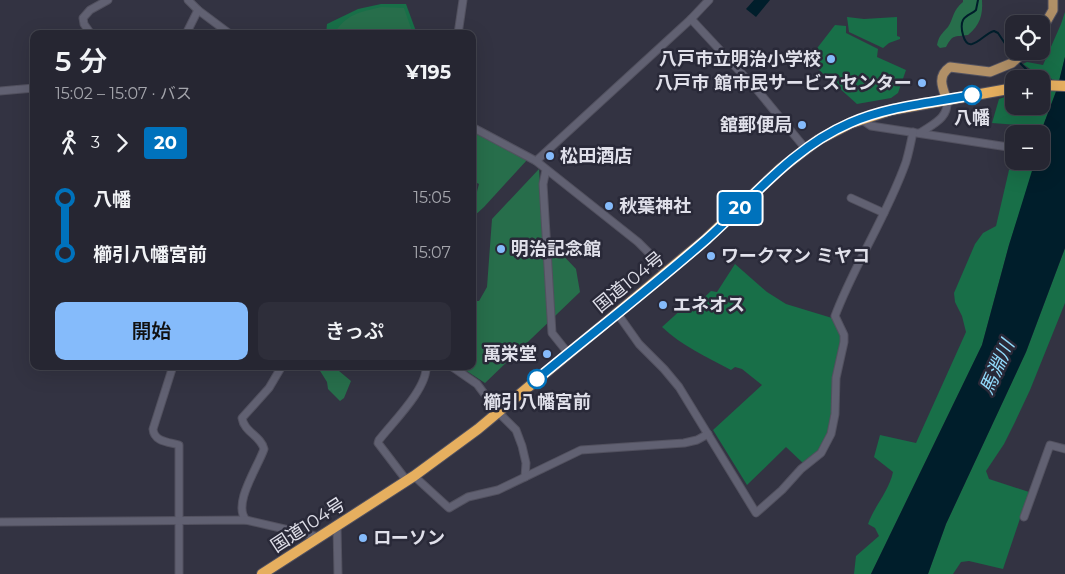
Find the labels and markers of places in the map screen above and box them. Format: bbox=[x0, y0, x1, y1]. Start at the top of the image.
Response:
place label: 八戸市立明治小学校 bbox=[659, 48, 821, 70]
marker: 八戸市立明治小学校 bbox=[825, 53, 837, 65]
place label: 八戸市 館市民サービスセンター bbox=[655, 72, 912, 94]
marker: 八戸市 館市民サービスセンター bbox=[916, 77, 928, 89]
marker: 八幡 bbox=[962, 85, 982, 105]
place label: 八幡 bbox=[954, 107, 990, 129]
place label: 舘郵便局 bbox=[720, 114, 792, 136]
marker: 舘郵便局 bbox=[796, 119, 808, 131]
place label: 松田酒店 bbox=[560, 145, 632, 167]
marker: 松田酒店 bbox=[544, 150, 556, 162]
place label: 秋葉神社 bbox=[619, 195, 691, 217]
marker: 秋葉神社 bbox=[603, 200, 615, 212]
place label: 明治記念館 bbox=[511, 238, 601, 260]
marker: 明治記念館 bbox=[495, 243, 507, 255]
place label: ワークマン ミヤコ bbox=[721, 245, 870, 267]
marker: ワークマン ミヤコ bbox=[705, 250, 717, 262]
place label: エネオス bbox=[673, 294, 745, 316]
marker: エネオス bbox=[657, 299, 669, 311]
place label: 萬栄堂 bbox=[483, 343, 537, 365]
marker: 萬栄堂 bbox=[541, 348, 553, 360]
marker: 櫛引八幡宮前 bbox=[527, 369, 547, 389]
place label: 櫛引八幡宮前 bbox=[483, 391, 591, 413]
place label: ローソン bbox=[373, 527, 445, 549]
marker: ローソン bbox=[357, 532, 369, 544]

